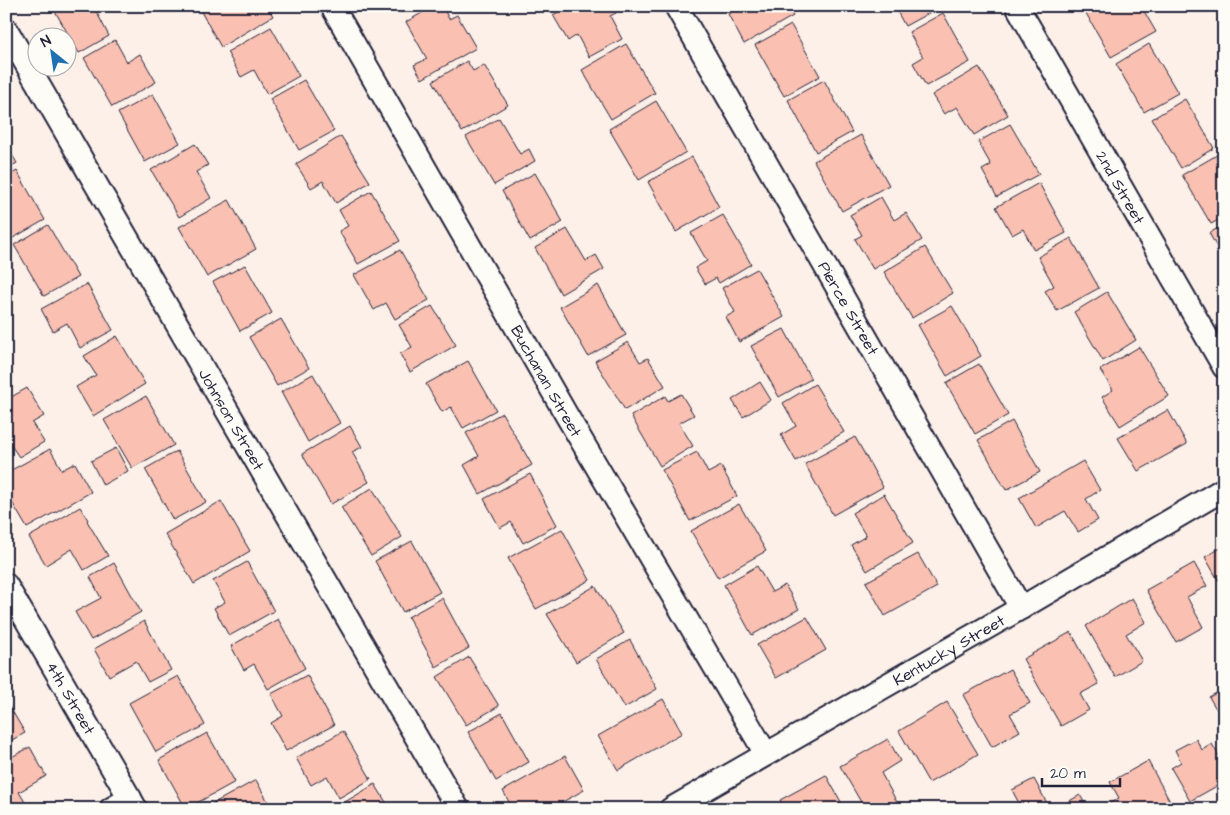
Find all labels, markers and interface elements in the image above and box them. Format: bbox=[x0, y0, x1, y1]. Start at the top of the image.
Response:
north arrow bbox=[28, 28, 78, 78]
text: N bbox=[37, 31, 55, 52]
street label: 2nd Street bbox=[1090, 147, 1150, 229]
street label: Pierce Street bbox=[813, 258, 884, 360]
street label: Buchanan Street bbox=[505, 321, 587, 442]
street label: Johnson Street bbox=[193, 365, 270, 475]
street label: Kentucky Street bbox=[889, 609, 1009, 691]
street label: 4th Street bbox=[41, 657, 101, 739]
scale bar bbox=[1042, 755, 1120, 787]
text: 20 m bbox=[1050, 763, 1086, 784]

